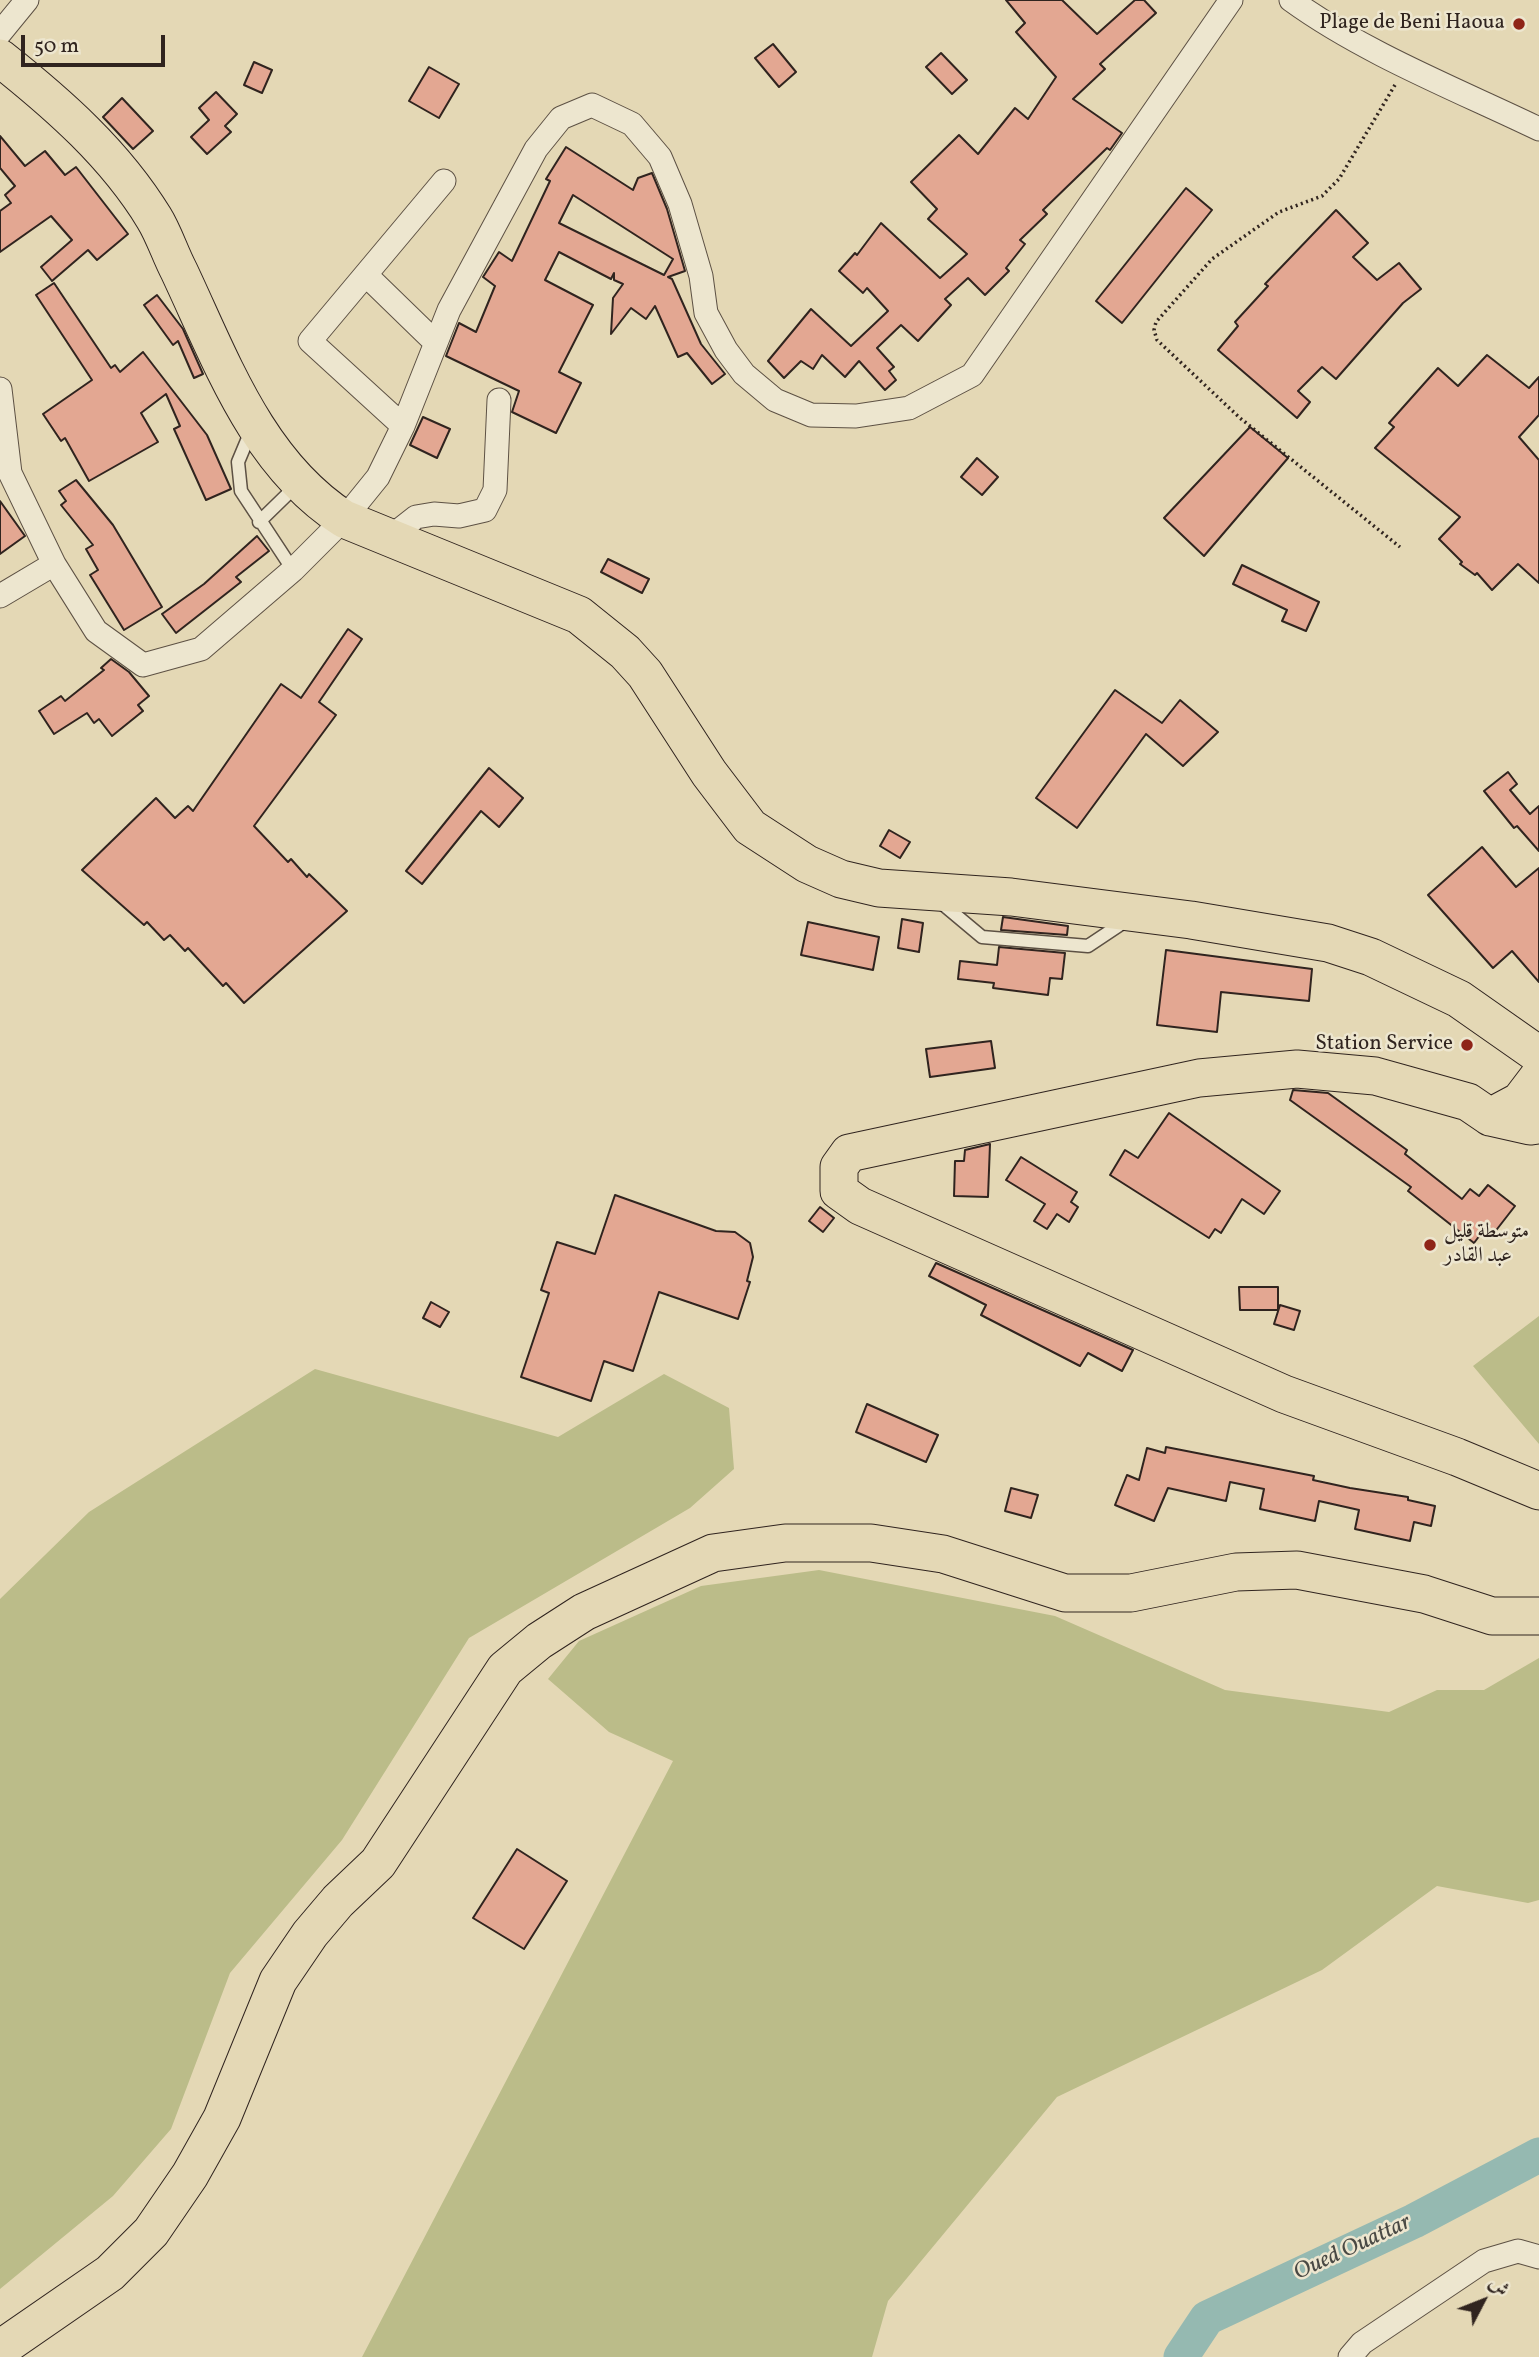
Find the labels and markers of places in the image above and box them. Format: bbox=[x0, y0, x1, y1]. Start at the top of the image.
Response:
place label: Plage de Beni Haoua bbox=[1319, 11, 1505, 37]
marker: Plage de Beni Haoua bbox=[1511, 16, 1527, 32]
place label: Station Service bbox=[1315, 1032, 1453, 1058]
marker: Station Service bbox=[1459, 1037, 1475, 1053]
place label: متوسطة قليل عبد القادر bbox=[1444, 1220, 1529, 1270]
marker: متوسطة قليل عبد القادر bbox=[1422, 1237, 1438, 1253]

